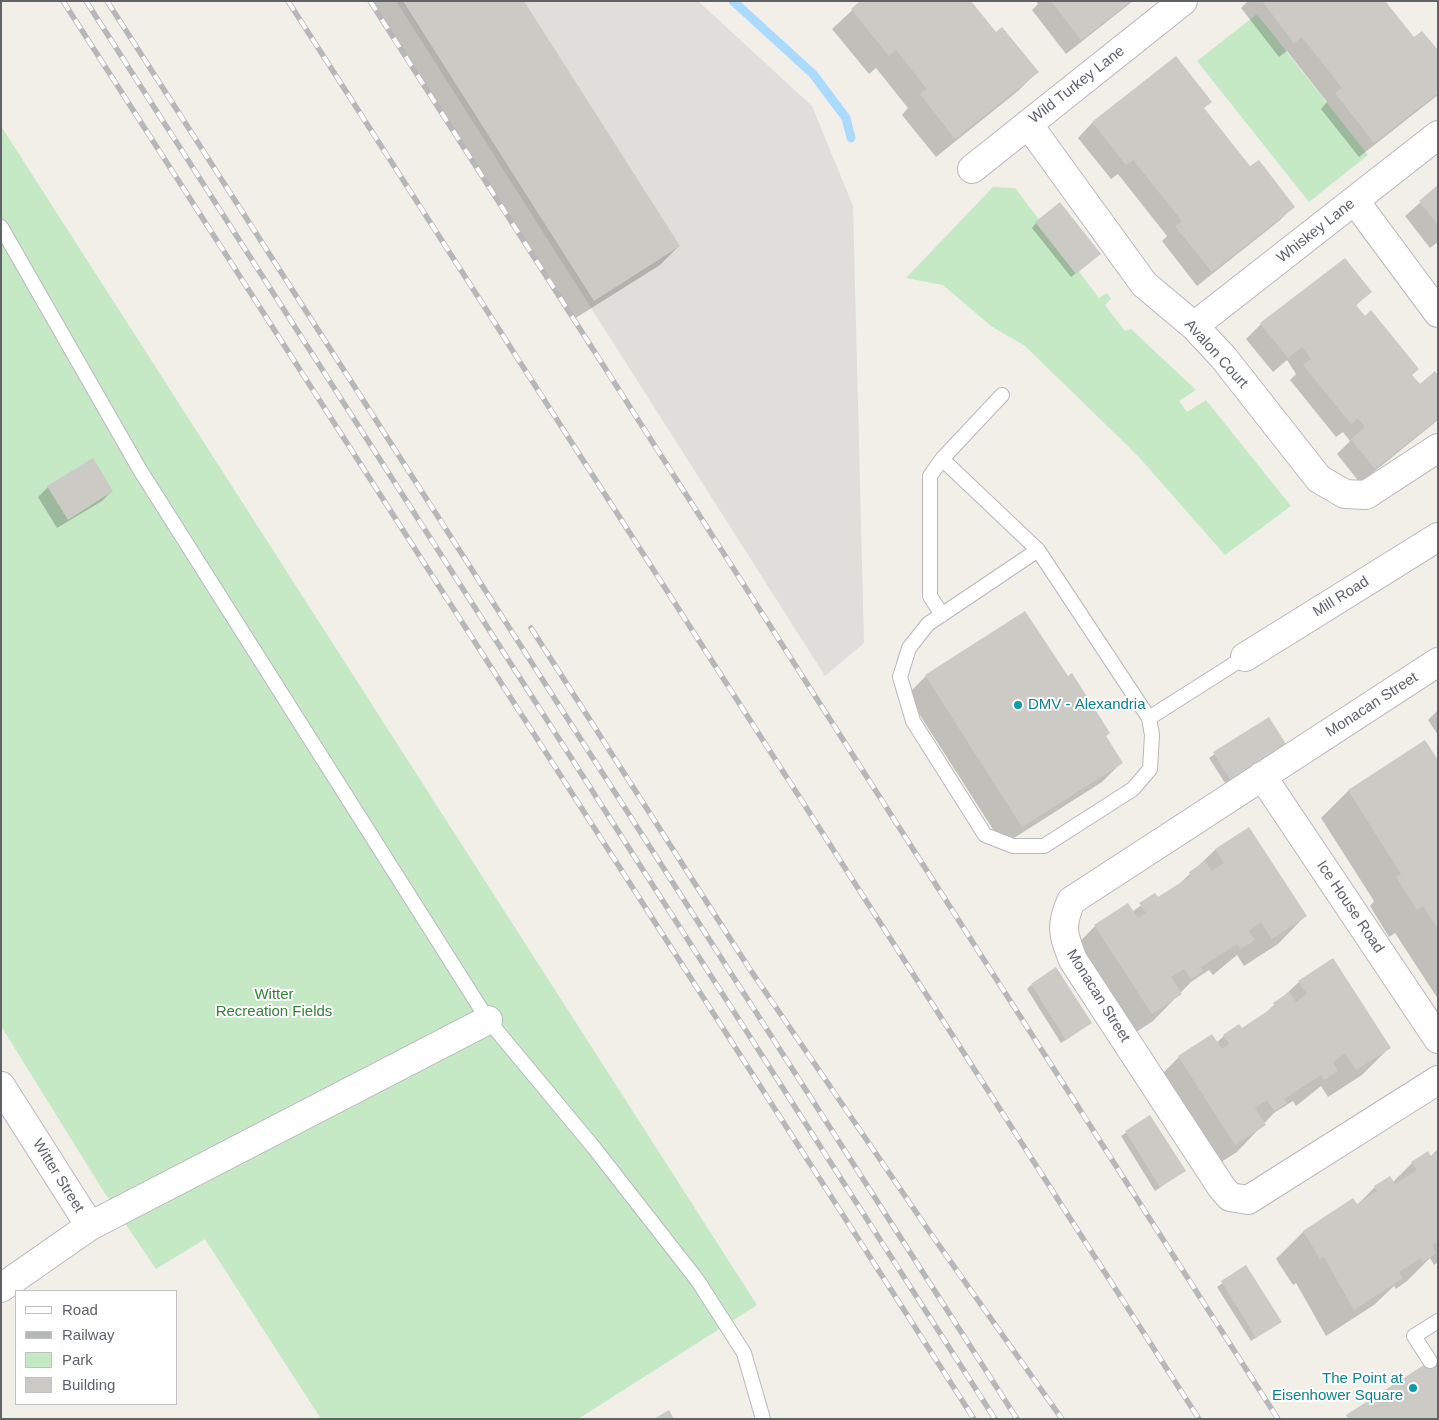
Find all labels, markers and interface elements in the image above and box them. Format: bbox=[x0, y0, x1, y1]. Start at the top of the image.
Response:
street label: Wild Turkey Lane bbox=[1026, 42, 1128, 128]
street label: Whiskey Lane bbox=[1273, 195, 1359, 267]
street label: Avalon Court bbox=[1180, 316, 1252, 392]
street label: Mill Road bbox=[1310, 573, 1372, 621]
street label: Monacan Street bbox=[1323, 669, 1421, 741]
place label: DMV - Alexandria bbox=[1028, 696, 1146, 714]
marker: DMV - Alexandria bbox=[1012, 699, 1024, 711]
street label: Ice House Road bbox=[1312, 857, 1388, 957]
street label: Monacan Street bbox=[1062, 946, 1134, 1046]
park label: Witter Recreation Fields bbox=[216, 986, 332, 1021]
street label: Witter Street bbox=[28, 1136, 88, 1216]
legend bbox=[15, 1290, 178, 1405]
text: Road bbox=[62, 1301, 98, 1318]
text: Railway bbox=[62, 1326, 115, 1343]
text: Park bbox=[62, 1351, 93, 1368]
place label: The Point at Eisenhower Square bbox=[1272, 1370, 1403, 1405]
text: Building bbox=[62, 1376, 115, 1393]
marker: The Point at Eisenhower Square bbox=[1407, 1382, 1419, 1394]

